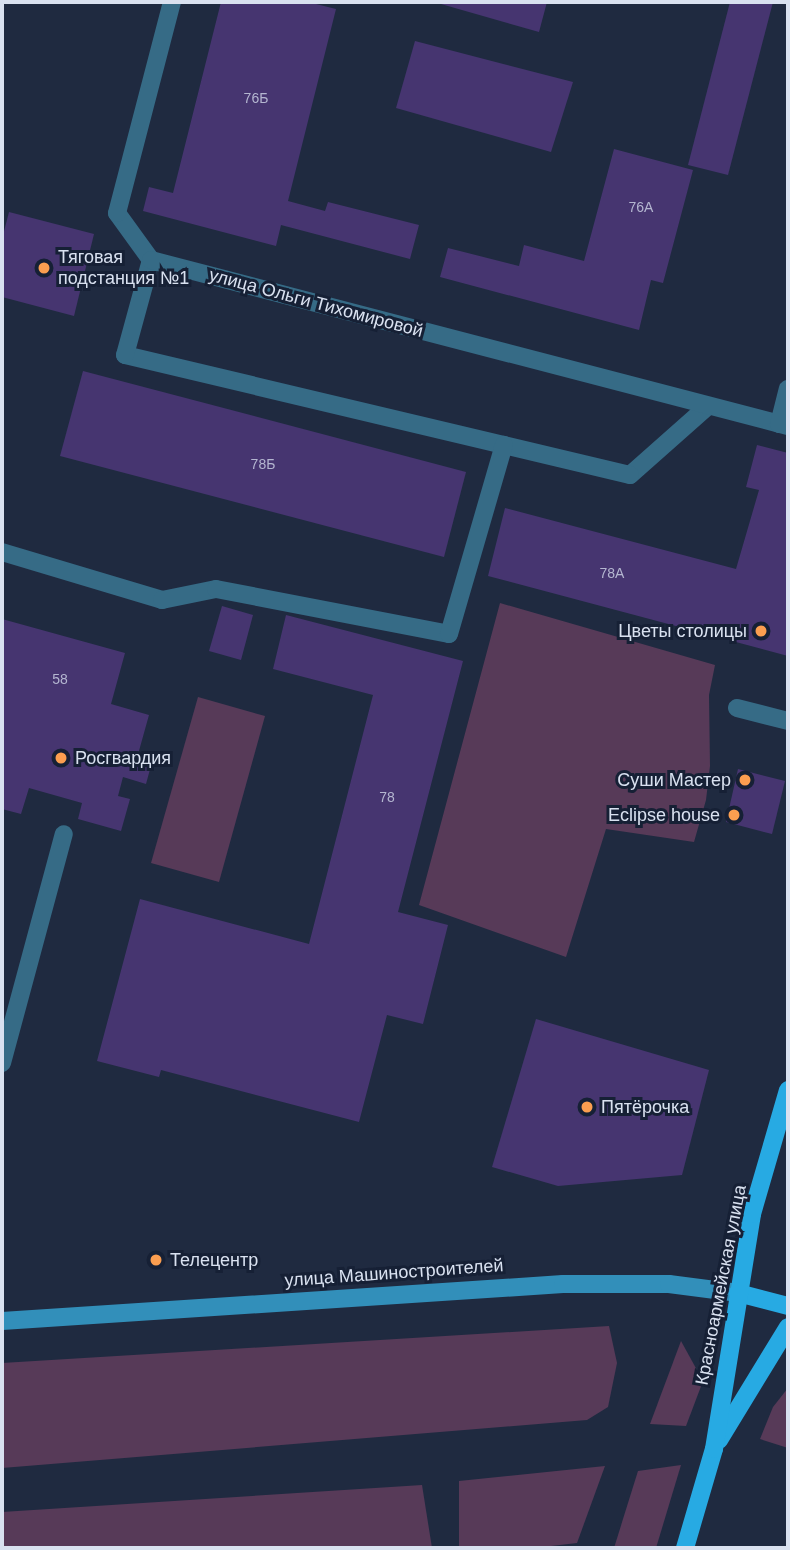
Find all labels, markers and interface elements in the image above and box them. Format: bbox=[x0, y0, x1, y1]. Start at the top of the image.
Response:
house number: 76Б bbox=[244, 90, 268, 106]
house number: 76А bbox=[629, 199, 653, 215]
place label: Тяговая подстанция №1 bbox=[58, 247, 189, 290]
marker: Тяговая подстанция №1 bbox=[36, 260, 52, 276]
street label: улица Ольги Тихомировой bbox=[207, 264, 425, 342]
house number: 78Б bbox=[251, 456, 275, 472]
house number: 78А bbox=[600, 565, 624, 581]
place label: Цветы столицы bbox=[618, 620, 747, 642]
marker: Цветы столицы bbox=[753, 623, 769, 639]
house number: 58 bbox=[52, 671, 68, 687]
place label: Росгвардия bbox=[75, 747, 171, 769]
marker: Росгвардия bbox=[53, 750, 69, 766]
place label: Суши Мастер bbox=[617, 769, 731, 791]
marker: Суши Мастер bbox=[737, 772, 753, 788]
house number: 78 bbox=[379, 789, 395, 805]
place label: Eclipse house bbox=[608, 804, 720, 826]
marker: Eclipse house bbox=[726, 807, 742, 823]
place label: Пятёрочка bbox=[601, 1096, 689, 1118]
marker: Пятёрочка bbox=[579, 1099, 595, 1115]
street label: Красноармейская улица bbox=[691, 1183, 751, 1387]
place label: Телецентр bbox=[170, 1249, 258, 1271]
marker: Телецентр bbox=[148, 1252, 164, 1268]
street label: улица Машиностроителей bbox=[284, 1255, 504, 1291]

